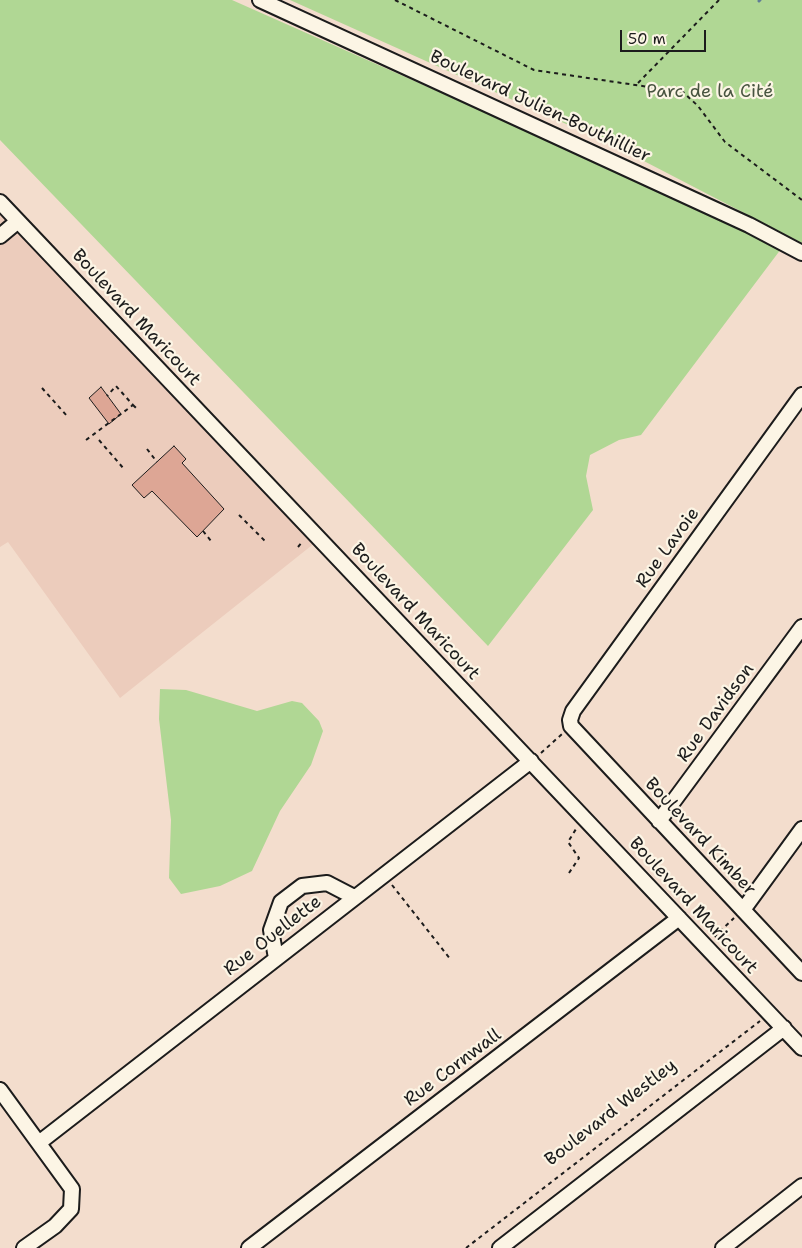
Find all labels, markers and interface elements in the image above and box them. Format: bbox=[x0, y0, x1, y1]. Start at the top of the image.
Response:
scale bar bbox=[622, 20, 708, 52]
text: 50 m bbox=[628, 29, 666, 49]
street label: Boulevard Julien-Bouthillier bbox=[426, 46, 654, 168]
park label: Parc de la Cité bbox=[647, 81, 773, 103]
street label: Boulevard Maricourt bbox=[67, 245, 205, 391]
street label: Rue Lavoie bbox=[632, 504, 704, 592]
street label: Boulevard Maricourt bbox=[346, 539, 484, 685]
street label: Rue Davidson bbox=[673, 659, 759, 767]
street label: Boulevard Kimber bbox=[640, 774, 760, 900]
street label: Boulevard Maricourt bbox=[624, 833, 762, 979]
street label: Rue Ouellette bbox=[220, 891, 326, 981]
street label: Rue Cornwall bbox=[400, 1025, 506, 1111]
street label: Boulevard Westley bbox=[541, 1055, 681, 1171]

